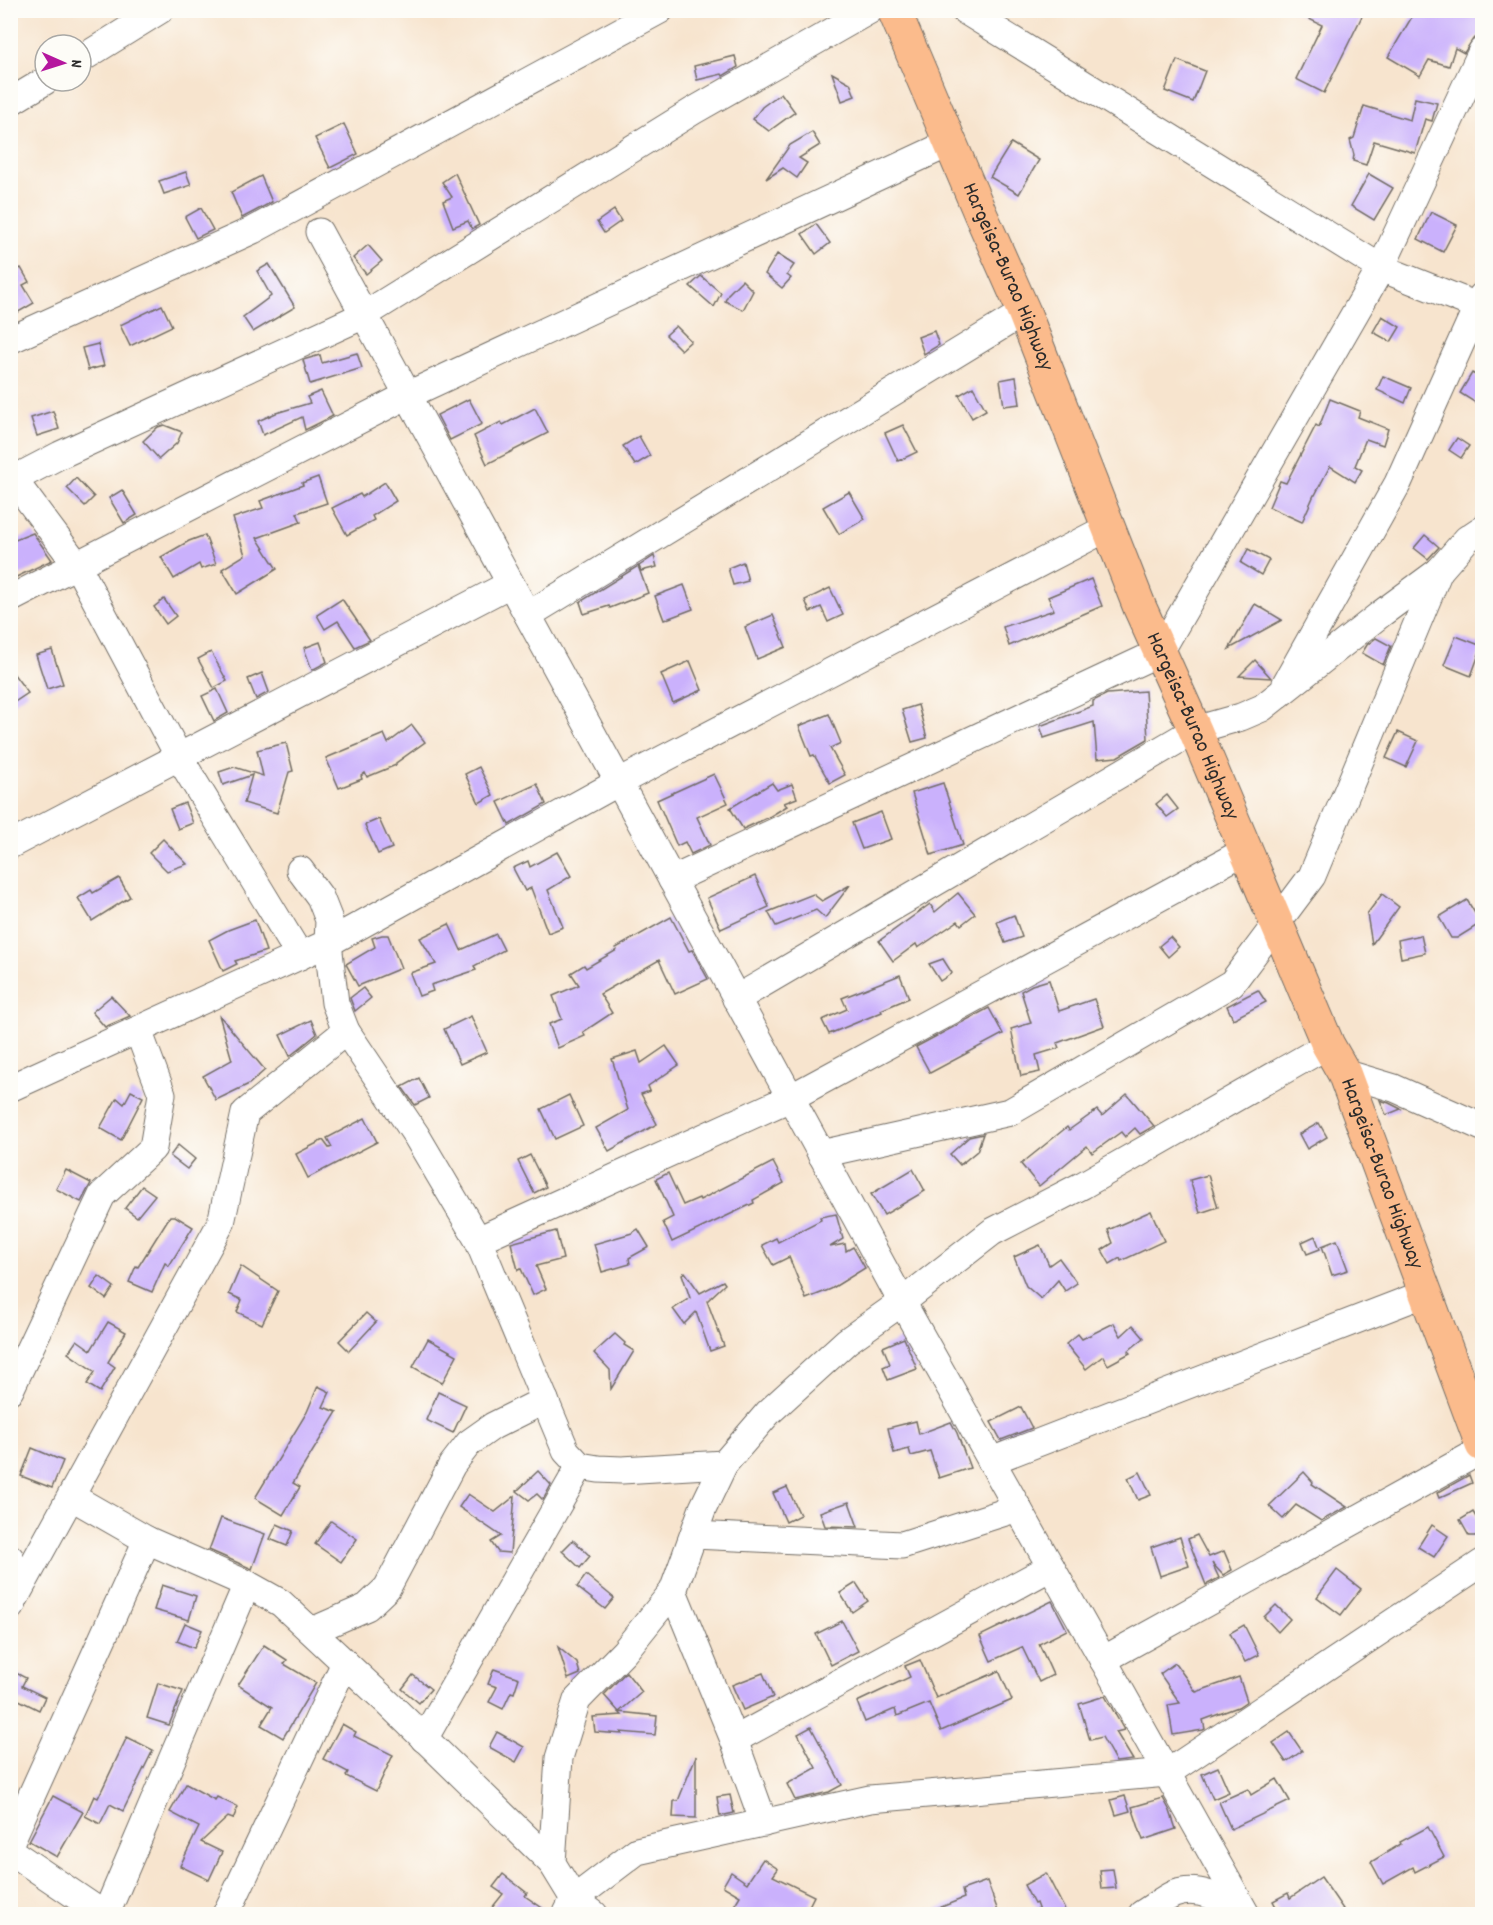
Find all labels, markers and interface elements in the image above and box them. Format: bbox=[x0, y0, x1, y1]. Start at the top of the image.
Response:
north arrow bbox=[33, 33, 93, 93]
text: N bbox=[64, 59, 87, 68]
street label: Hargeisa-Burao Highway bbox=[953, 178, 1062, 377]
street label: Hargeisa-Burao Highway bbox=[1138, 627, 1247, 826]
street label: Hargeisa-Burao Highway bbox=[1332, 1074, 1431, 1275]

